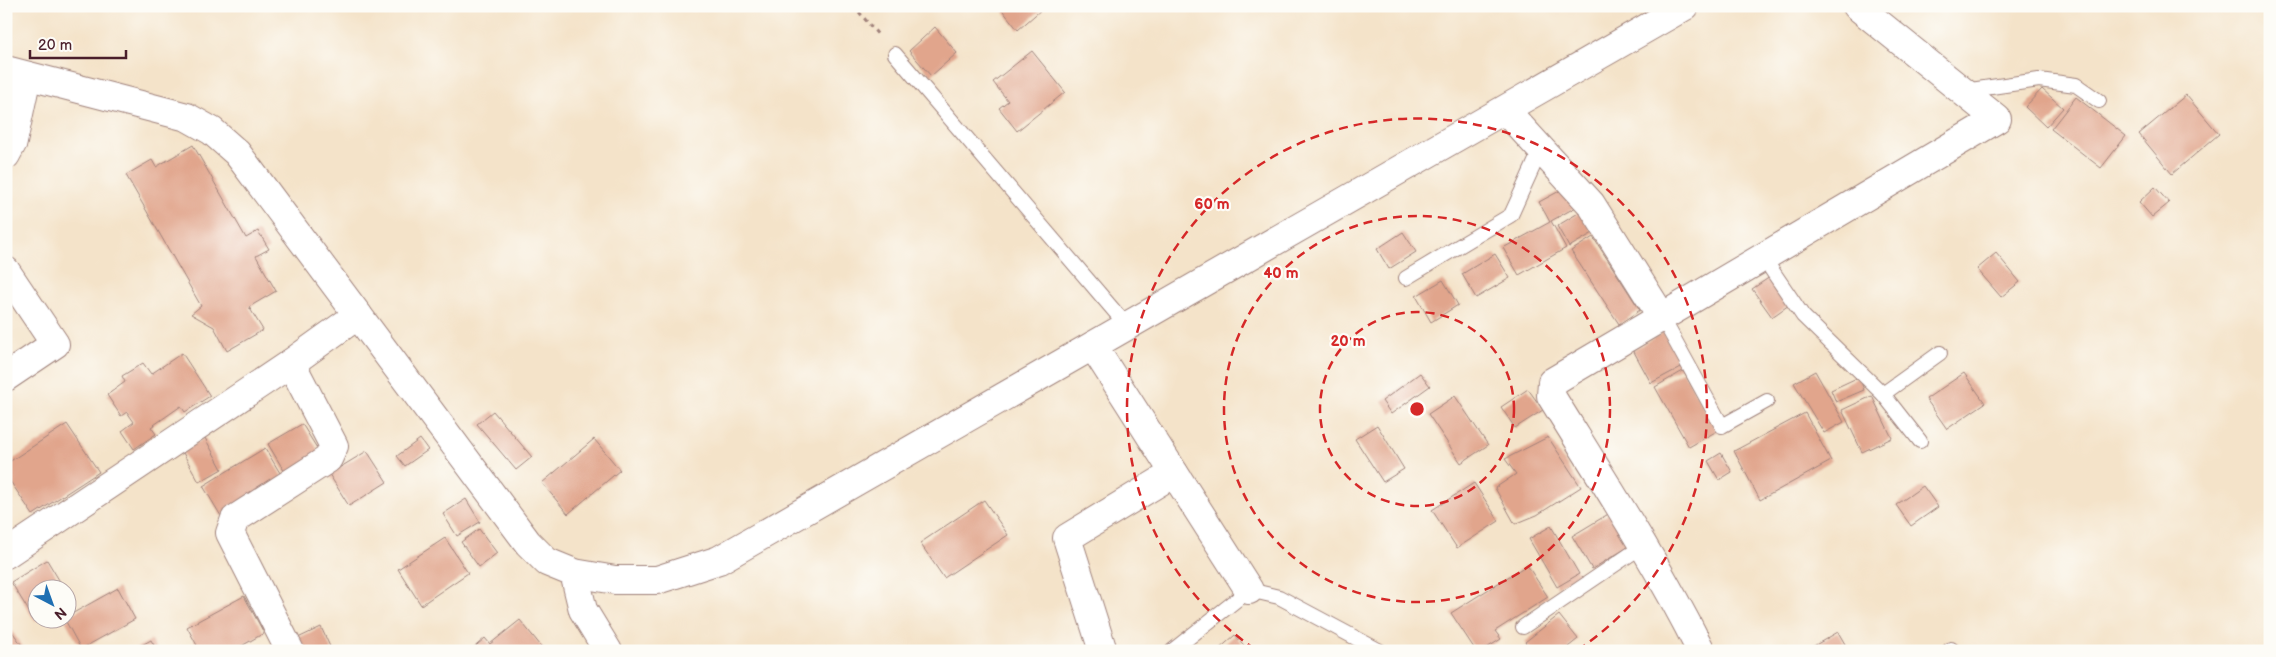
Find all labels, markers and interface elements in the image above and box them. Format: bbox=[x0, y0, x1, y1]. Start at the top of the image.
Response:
scale bar bbox=[30, 28, 126, 60]
text: 20 m bbox=[38, 36, 72, 55]
text: 60 m bbox=[1194, 195, 1230, 214]
text: 40 m bbox=[1263, 264, 1299, 283]
text: 20 m bbox=[1331, 332, 1366, 351]
centre of rings bbox=[1408, 400, 1426, 418]
north arrow bbox=[28, 580, 78, 630]
text: N bbox=[51, 604, 70, 623]

